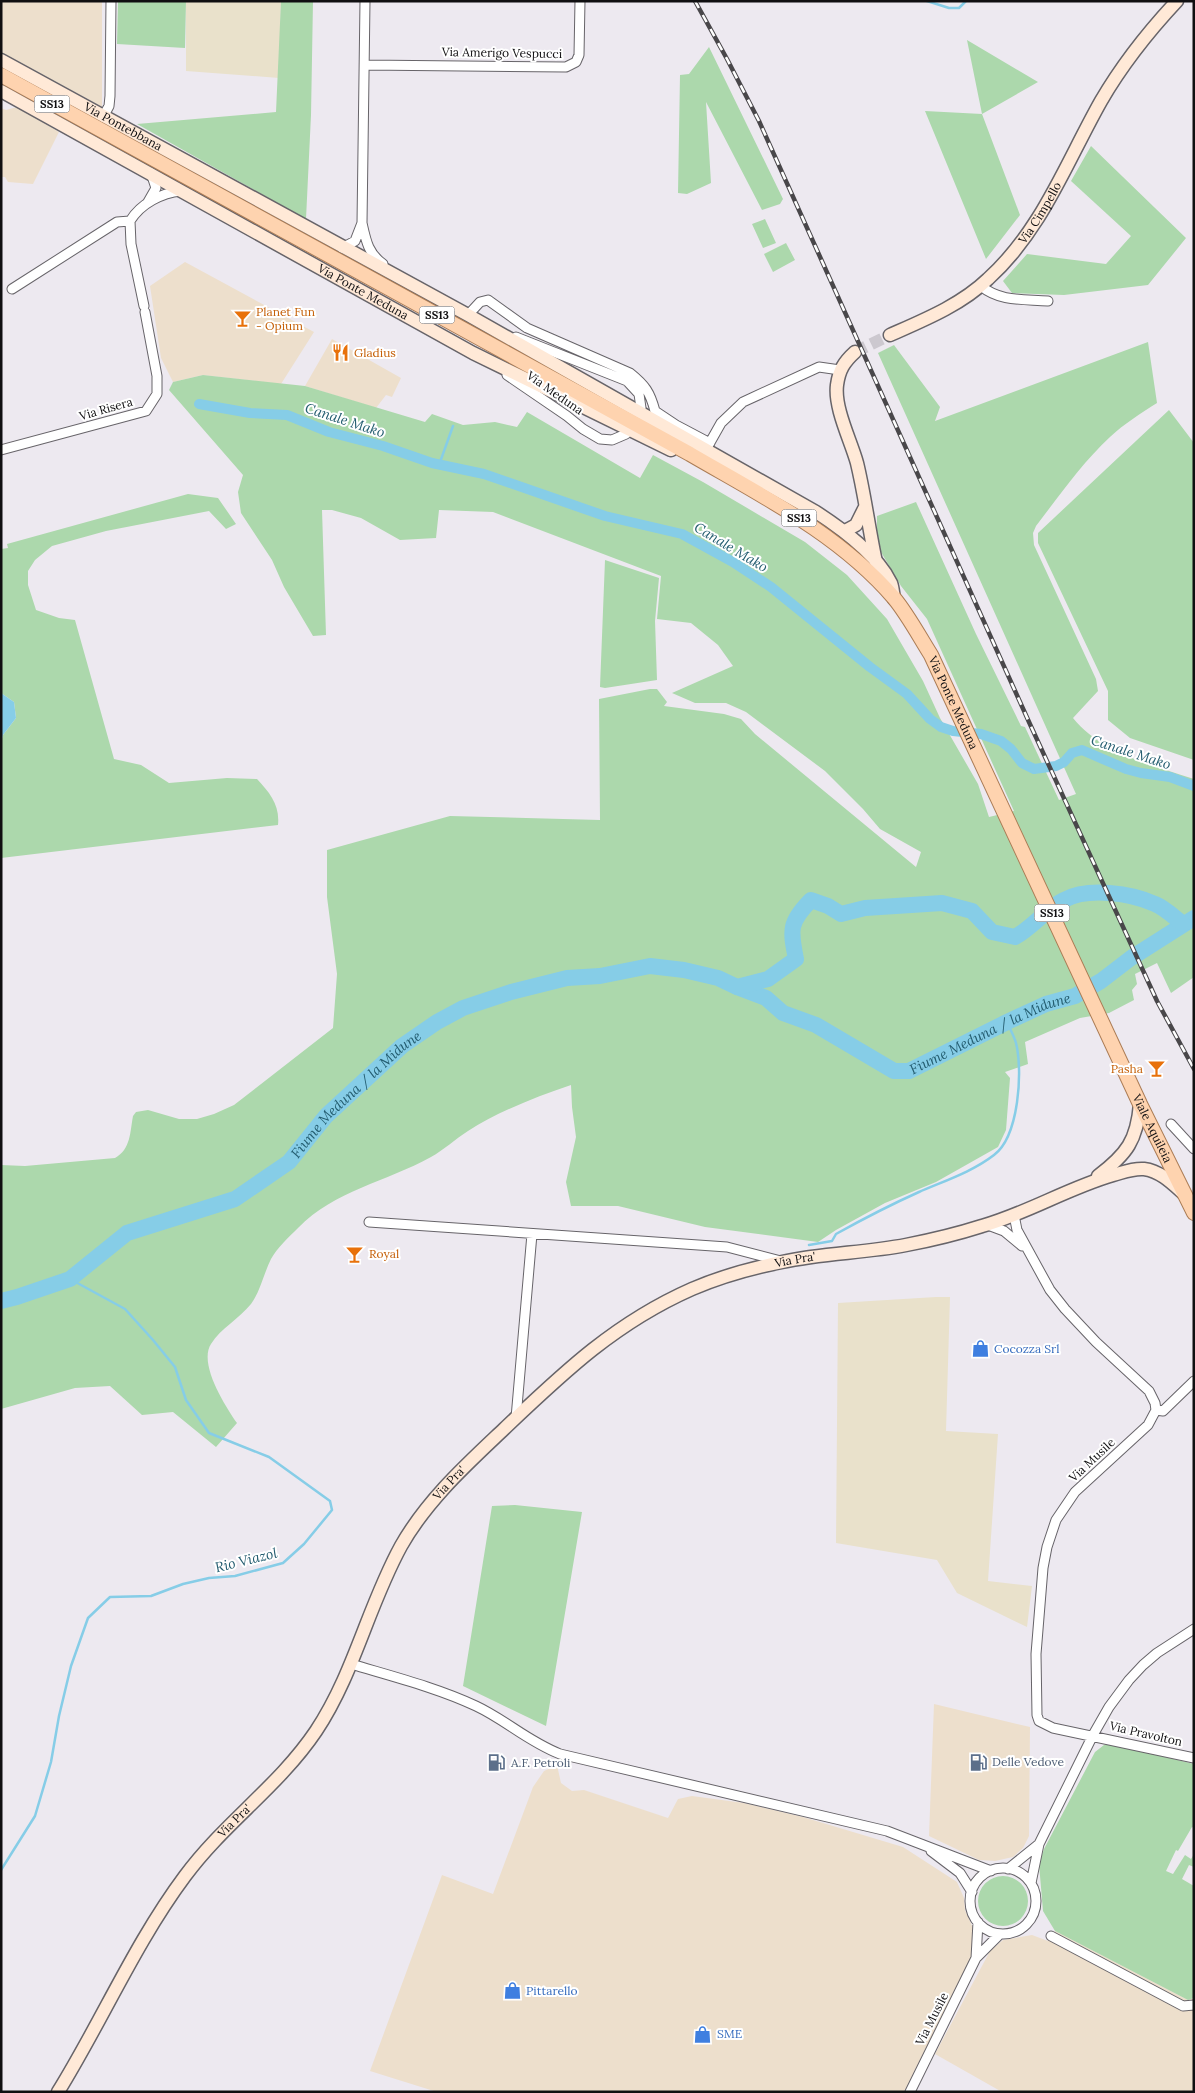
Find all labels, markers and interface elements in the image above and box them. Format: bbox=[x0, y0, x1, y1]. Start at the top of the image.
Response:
street label: Via Amerigo Vespucci bbox=[441, 44, 562, 61]
road number: SS13 bbox=[34, 96, 70, 112]
street label: Via Pontebbana bbox=[81, 98, 165, 154]
street label: Via Cimpello bbox=[1014, 179, 1064, 247]
street label: Via Ponte Meduna bbox=[314, 260, 411, 323]
place label: Planet Fun - Opium bbox=[256, 304, 315, 333]
road number: SS13 bbox=[420, 306, 454, 324]
bar icon: Planet Fun - Opium bbox=[232, 309, 252, 329]
restaurant icon: Gladius bbox=[330, 343, 350, 363]
place label: Gladius bbox=[354, 345, 396, 360]
street label: Via Meduna bbox=[523, 367, 586, 418]
street label: Via Risera bbox=[77, 394, 134, 424]
water label: Canale Mako bbox=[303, 399, 387, 441]
road number: SS13 bbox=[782, 509, 816, 526]
water label: Canale Mako bbox=[691, 518, 771, 576]
street label: Via Ponte Meduna bbox=[925, 653, 982, 752]
water label: Canale Mako bbox=[1089, 731, 1173, 773]
road number: SS13 bbox=[1034, 904, 1070, 921]
water label: Fiume Meduna / la Midune bbox=[907, 989, 1073, 1078]
water label: Fiume Meduna / la Midune bbox=[287, 1026, 425, 1162]
bar icon: Pasha bbox=[1147, 1059, 1167, 1079]
place label: Pasha bbox=[1111, 1061, 1143, 1076]
street label: Viale Aquileia bbox=[1129, 1091, 1176, 1165]
bar icon: Royal bbox=[345, 1244, 365, 1264]
place label: Royal bbox=[369, 1246, 399, 1261]
street label: Via Pra' bbox=[772, 1248, 816, 1271]
shop icon: Cocozza Srl bbox=[970, 1339, 990, 1359]
place label: Cocozza Srl bbox=[994, 1341, 1059, 1356]
street label: Via Musile bbox=[1065, 1434, 1118, 1485]
street label: Via Pra' bbox=[429, 1462, 468, 1503]
water label: Rio Viazol bbox=[213, 1544, 279, 1576]
street label: Via Pravolton bbox=[1107, 1718, 1184, 1749]
fuel station icon: Delle Vedove bbox=[968, 1752, 988, 1772]
fuel station icon: A.F. Petroli bbox=[487, 1753, 507, 1773]
place label: Delle Vedove bbox=[992, 1754, 1065, 1769]
place label: A.F. Petroli bbox=[510, 1755, 570, 1770]
street label: Via Pra' bbox=[213, 1801, 254, 1841]
shop icon: Pittarello bbox=[502, 1981, 522, 2001]
place label: Pittarello bbox=[526, 1983, 578, 1998]
street label: Via Musile bbox=[911, 1989, 951, 2049]
shop icon: SME bbox=[693, 2024, 713, 2044]
place label: SME bbox=[717, 2026, 742, 2041]

